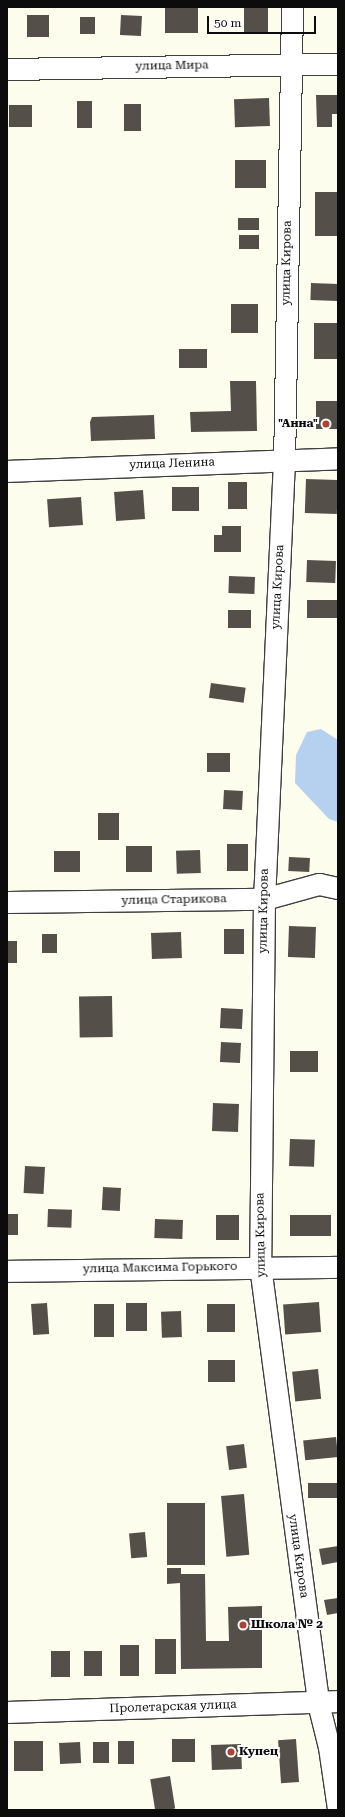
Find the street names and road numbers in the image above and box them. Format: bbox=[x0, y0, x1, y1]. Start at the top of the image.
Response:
street label: улица Мира bbox=[135, 58, 209, 74]
street label: улица Кирова bbox=[279, 220, 295, 306]
street label: улица Ленина bbox=[129, 455, 215, 473]
street label: улица Кирова bbox=[269, 544, 287, 630]
street label: улица Кирова bbox=[256, 868, 272, 954]
street label: улица Старикова bbox=[121, 892, 227, 908]
street label: улица Кирова bbox=[253, 1192, 269, 1278]
street label: улица Максима Горького bbox=[83, 1259, 237, 1277]
street label: улица Кирова bbox=[285, 1513, 311, 1599]
street label: Пролетарская улица bbox=[109, 1698, 237, 1716]

